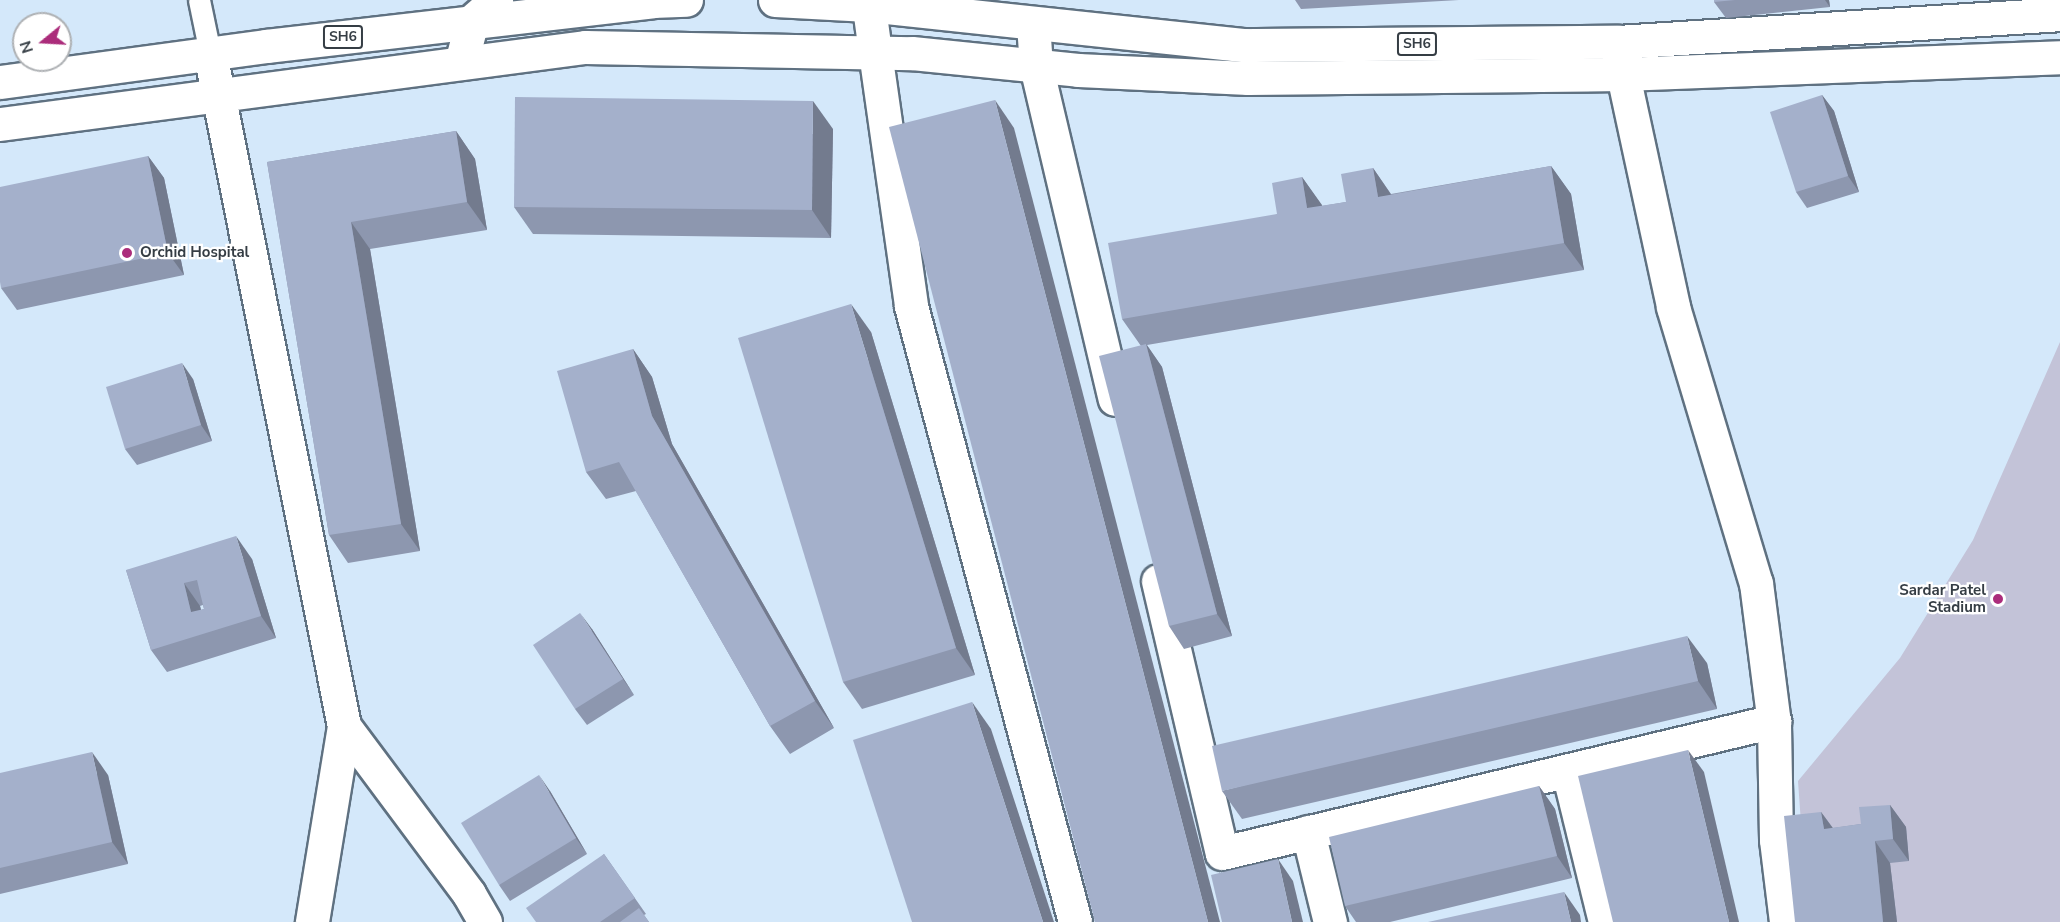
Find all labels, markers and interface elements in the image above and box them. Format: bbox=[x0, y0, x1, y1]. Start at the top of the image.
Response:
north arrow bbox=[12, 12, 72, 72]
road number: SH6 bbox=[322, 26, 364, 48]
road number: SH6 bbox=[1396, 33, 1438, 55]
text: N bbox=[14, 38, 39, 56]
marker: Orchid Hospital bbox=[118, 244, 136, 262]
place label: Orchid Hospital bbox=[140, 244, 249, 262]
place label: Sardar Patel Stadium bbox=[1899, 581, 1986, 616]
marker: Sardar Patel Stadium bbox=[1991, 592, 2005, 606]

